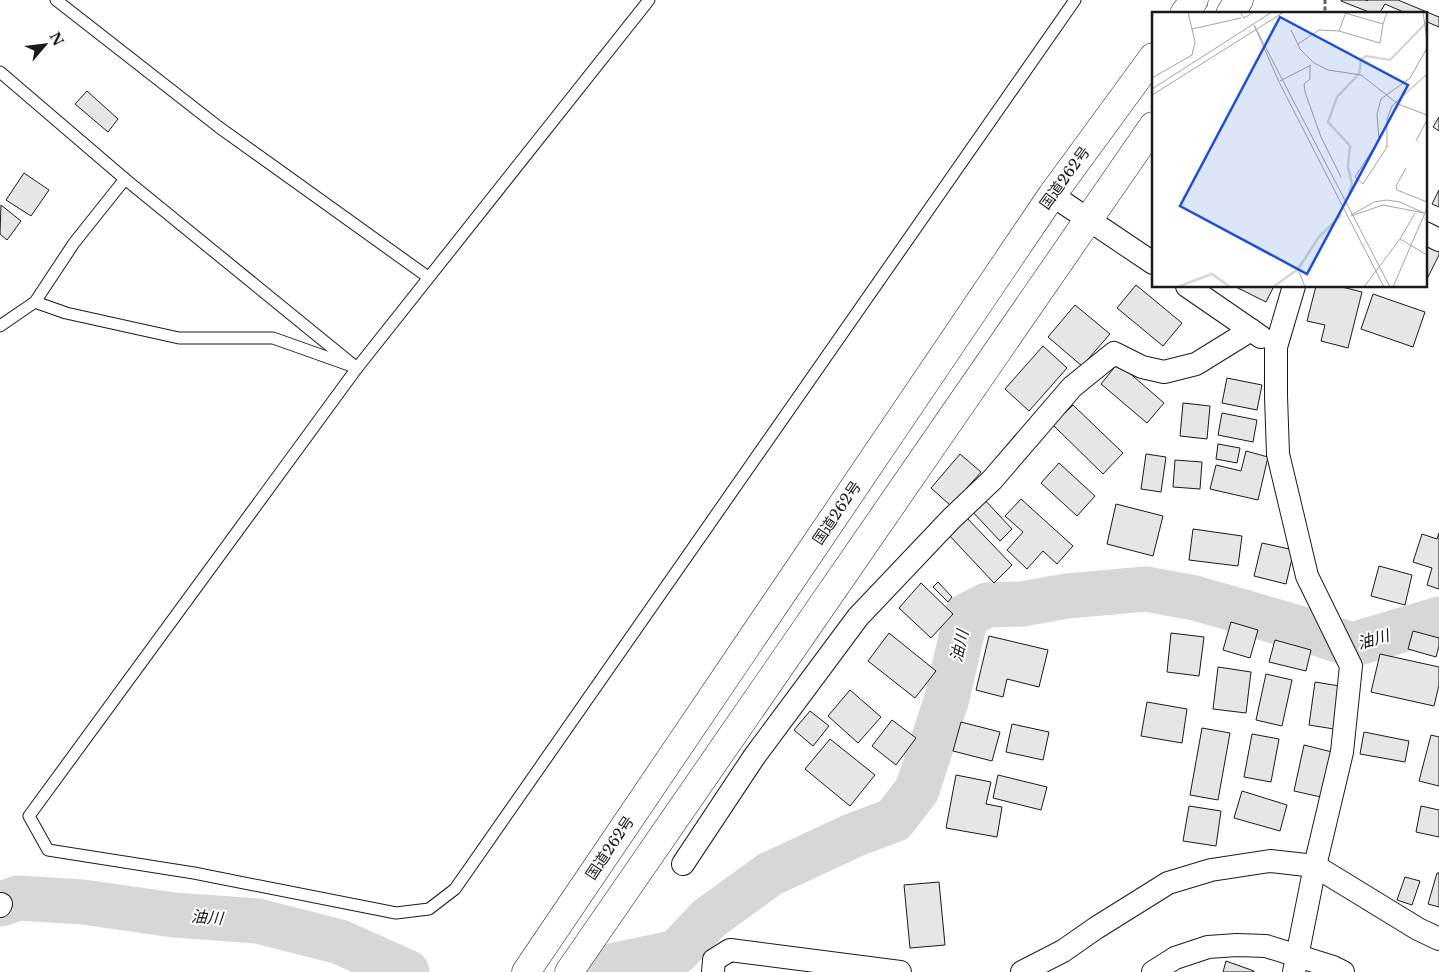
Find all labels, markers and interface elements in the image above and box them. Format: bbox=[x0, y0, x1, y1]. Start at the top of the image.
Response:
inset map bbox=[1152, 12, 1426, 288]
north arrow bbox=[20, 20, 70, 70]
text: N bbox=[45, 29, 68, 49]
street label: 国道262号 bbox=[1035, 143, 1094, 213]
street label: 国道262号 bbox=[808, 477, 865, 548]
water label: 油川 bbox=[1355, 624, 1393, 653]
water label: 油川 bbox=[946, 626, 973, 664]
street label: 国道262号 bbox=[581, 812, 638, 883]
water label: 油川 bbox=[190, 906, 226, 928]

